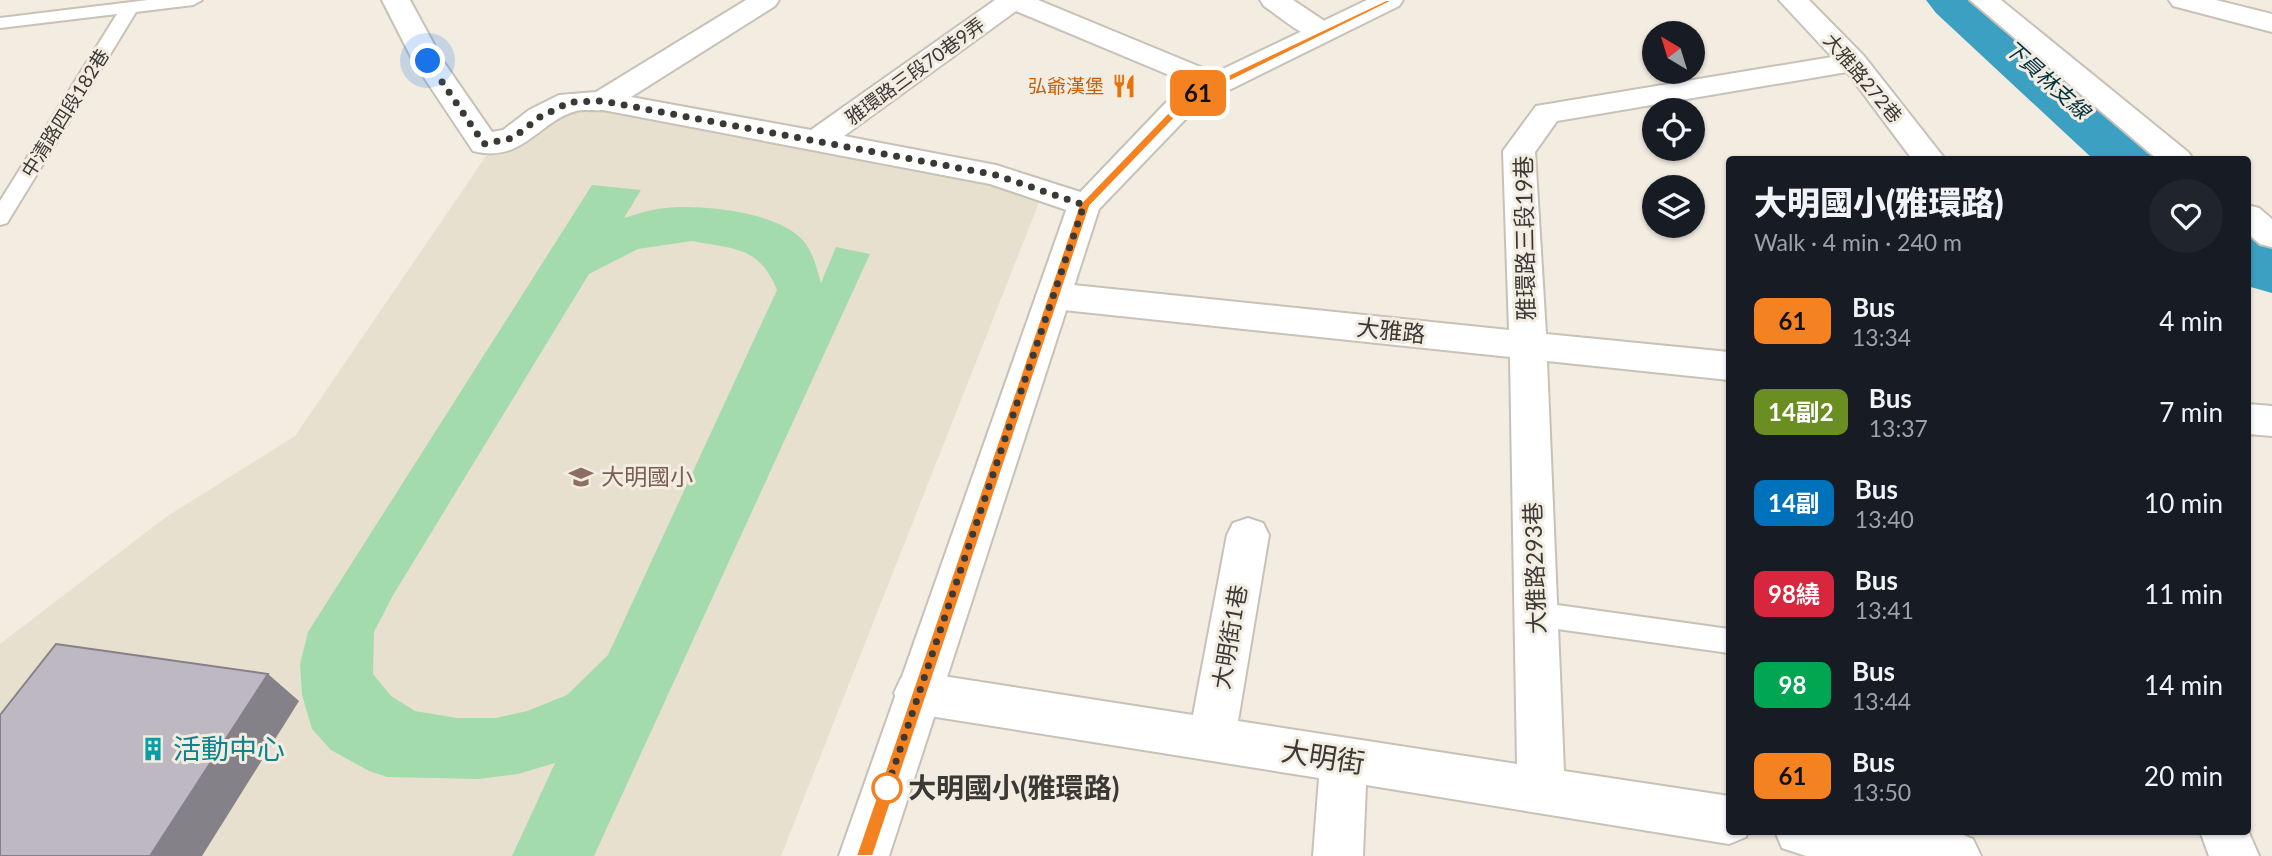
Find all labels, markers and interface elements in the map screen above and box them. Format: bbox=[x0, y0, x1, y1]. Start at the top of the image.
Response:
street label: 雅環路三段70巷9弄 bbox=[841, 12, 989, 129]
north arrow bbox=[1642, 21, 1704, 84]
map controls bbox=[1642, 21, 1705, 238]
street label: 大雅路272巷 bbox=[1820, 29, 1907, 127]
water label: 下員林支線 bbox=[2001, 34, 2097, 125]
your location bbox=[410, 43, 445, 78]
street label: 中清路四段182巷 bbox=[16, 44, 113, 181]
line badge: 61 bbox=[1166, 70, 1230, 116]
restaurant icon: 弘爺漢堡 bbox=[1110, 72, 1138, 100]
place label: 弘爺漢堡 bbox=[1028, 74, 1104, 97]
text: 61 bbox=[1184, 78, 1212, 107]
button: locate bbox=[1642, 98, 1705, 161]
street label: 雅環路三段19巷 bbox=[1509, 155, 1539, 321]
button: layers bbox=[1642, 175, 1705, 238]
button: heart bbox=[2149, 179, 2223, 253]
text: 大明國小(雅環路) bbox=[1754, 182, 2004, 222]
text: Walk · 4 min · 240 m bbox=[1754, 228, 1962, 256]
text: Bus bbox=[1852, 291, 1895, 323]
text: 4 min bbox=[2159, 305, 2223, 337]
text: 61 bbox=[1779, 306, 1806, 335]
street label: 大雅路 bbox=[1355, 312, 1427, 348]
text: 13:34 bbox=[1852, 323, 1911, 351]
text: Bus bbox=[1869, 382, 1912, 414]
text: 7 min bbox=[2159, 396, 2223, 428]
text: 14副2 bbox=[1768, 397, 1834, 426]
text: 13:37 bbox=[1869, 414, 1928, 442]
place label: 大明國小 bbox=[601, 462, 693, 490]
school or university icon: 大明國小 bbox=[567, 463, 595, 491]
text: Bus bbox=[1855, 473, 1898, 505]
text: 10 min bbox=[2144, 487, 2223, 519]
text: 14副 bbox=[1768, 488, 1820, 517]
street label: 大雅路293巷 bbox=[1518, 502, 1550, 634]
text: 13:40 bbox=[1855, 505, 1914, 533]
text: Bus bbox=[1855, 564, 1898, 596]
text: 11 min bbox=[2144, 578, 2223, 610]
text: 98繞 bbox=[1768, 579, 1820, 608]
street label: 大明街1巷 bbox=[1206, 583, 1252, 691]
text: 13:41 bbox=[1855, 596, 1914, 624]
text: Bus bbox=[1852, 655, 1895, 687]
text: 14 min bbox=[2144, 669, 2223, 701]
text: 98 bbox=[1779, 670, 1806, 699]
text: 13:44 bbox=[1852, 687, 1911, 715]
place label: 活動中心 bbox=[173, 731, 285, 765]
street label: 大明街 bbox=[1279, 733, 1367, 779]
building icon: 活動中心 bbox=[139, 735, 167, 763]
text: Bus bbox=[1852, 746, 1895, 778]
text: 20 min bbox=[2144, 760, 2223, 792]
text: 61 bbox=[1779, 761, 1806, 790]
place label: 大明國小(雅環路) bbox=[908, 770, 1119, 804]
marker: 大明國小(雅環路) bbox=[872, 773, 902, 803]
text: 13:50 bbox=[1852, 778, 1911, 806]

